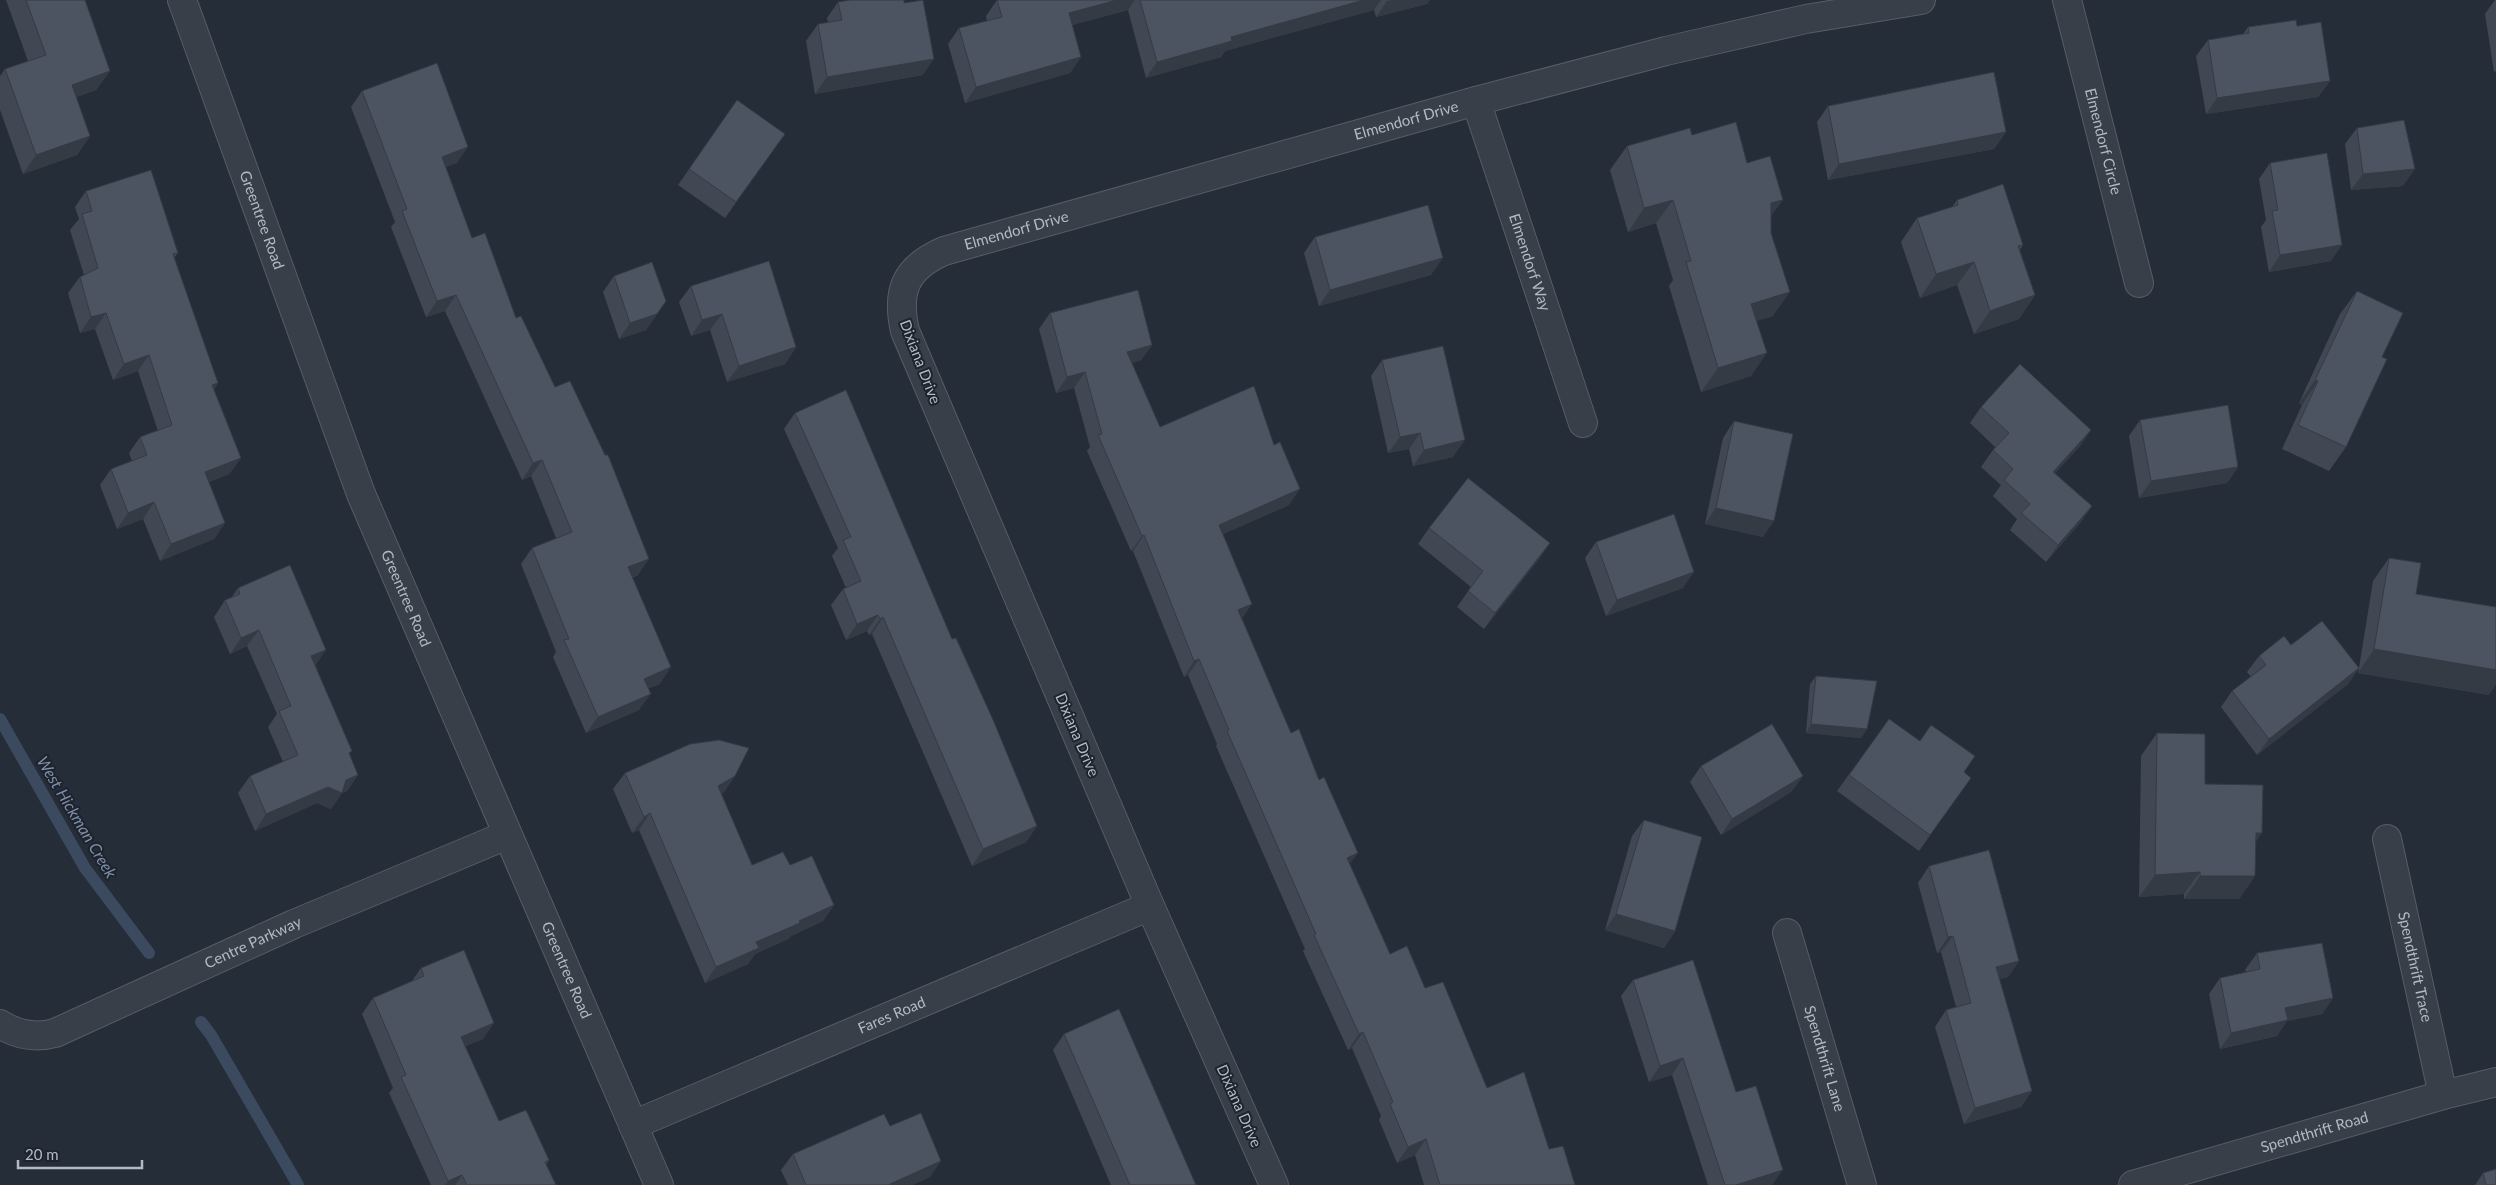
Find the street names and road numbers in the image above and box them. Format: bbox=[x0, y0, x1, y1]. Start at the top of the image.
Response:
street label: Elmendorf Circle bbox=[2082, 86, 2126, 197]
street label: Elmendorf Drive bbox=[1352, 96, 1460, 143]
street label: Greentree Road bbox=[237, 168, 289, 271]
street label: Elmendorf Drive bbox=[962, 206, 1071, 253]
street label: Elmendorf Way bbox=[1506, 211, 1555, 313]
street label: Dixiana Drive bbox=[897, 317, 945, 406]
street label: Greentree Road bbox=[378, 547, 436, 649]
street label: Dixiana Drive bbox=[1052, 690, 1104, 779]
street label: Spendthrift Trace bbox=[2395, 910, 2437, 1024]
street label: Centre Parkway bbox=[201, 912, 304, 972]
street label: Greentree Road bbox=[538, 919, 596, 1021]
street label: Fares Road bbox=[855, 992, 928, 1037]
street label: Spendthrift Lane bbox=[1801, 1003, 1850, 1113]
street label: Dixiana Drive bbox=[1214, 1061, 1266, 1150]
street label: Spendthrift Road bbox=[2258, 1107, 2370, 1156]

